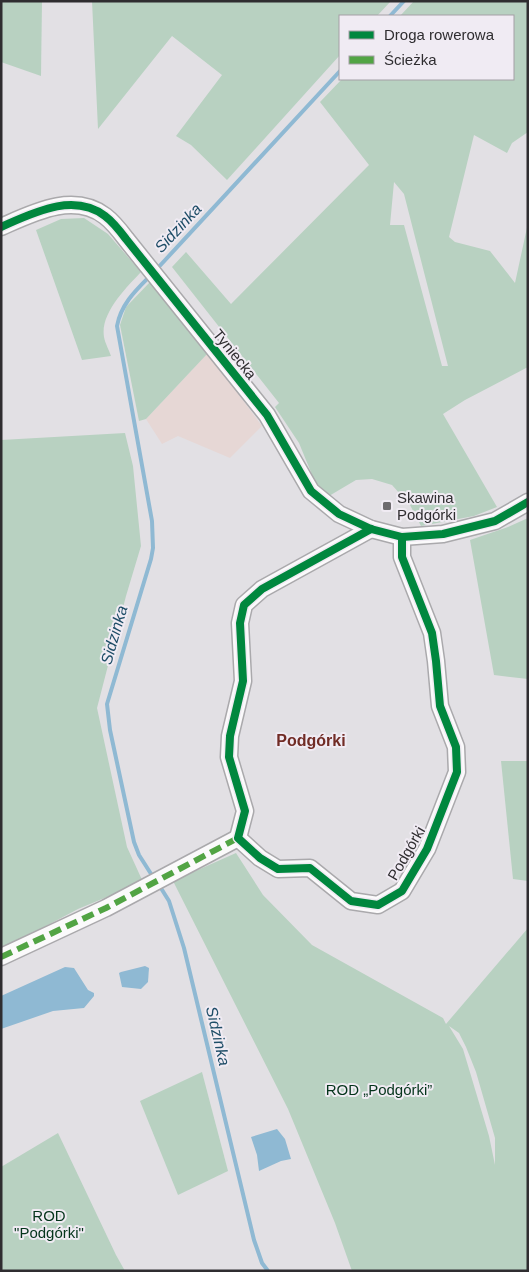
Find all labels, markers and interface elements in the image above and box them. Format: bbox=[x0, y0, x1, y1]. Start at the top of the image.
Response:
legend bbox=[339, 15, 514, 80]
text: Droga rowerowa bbox=[384, 26, 495, 43]
text: Ścieżka bbox=[384, 51, 437, 68]
water label: Sidzinka bbox=[151, 200, 205, 256]
street label: Tyniecka bbox=[210, 326, 261, 383]
place label: Skawina Podgórki bbox=[397, 489, 456, 523]
marker: Skawina Podgórki bbox=[381, 500, 393, 512]
water label: Sidzinka bbox=[97, 603, 131, 666]
district label: Podgórki bbox=[276, 732, 346, 749]
street label: Podgórki bbox=[384, 823, 428, 883]
water label: Sidzinka bbox=[203, 1005, 233, 1067]
park label: ROD „Podgórki” bbox=[326, 1081, 432, 1098]
park label: ROD "Podgórki" bbox=[14, 1207, 84, 1241]

